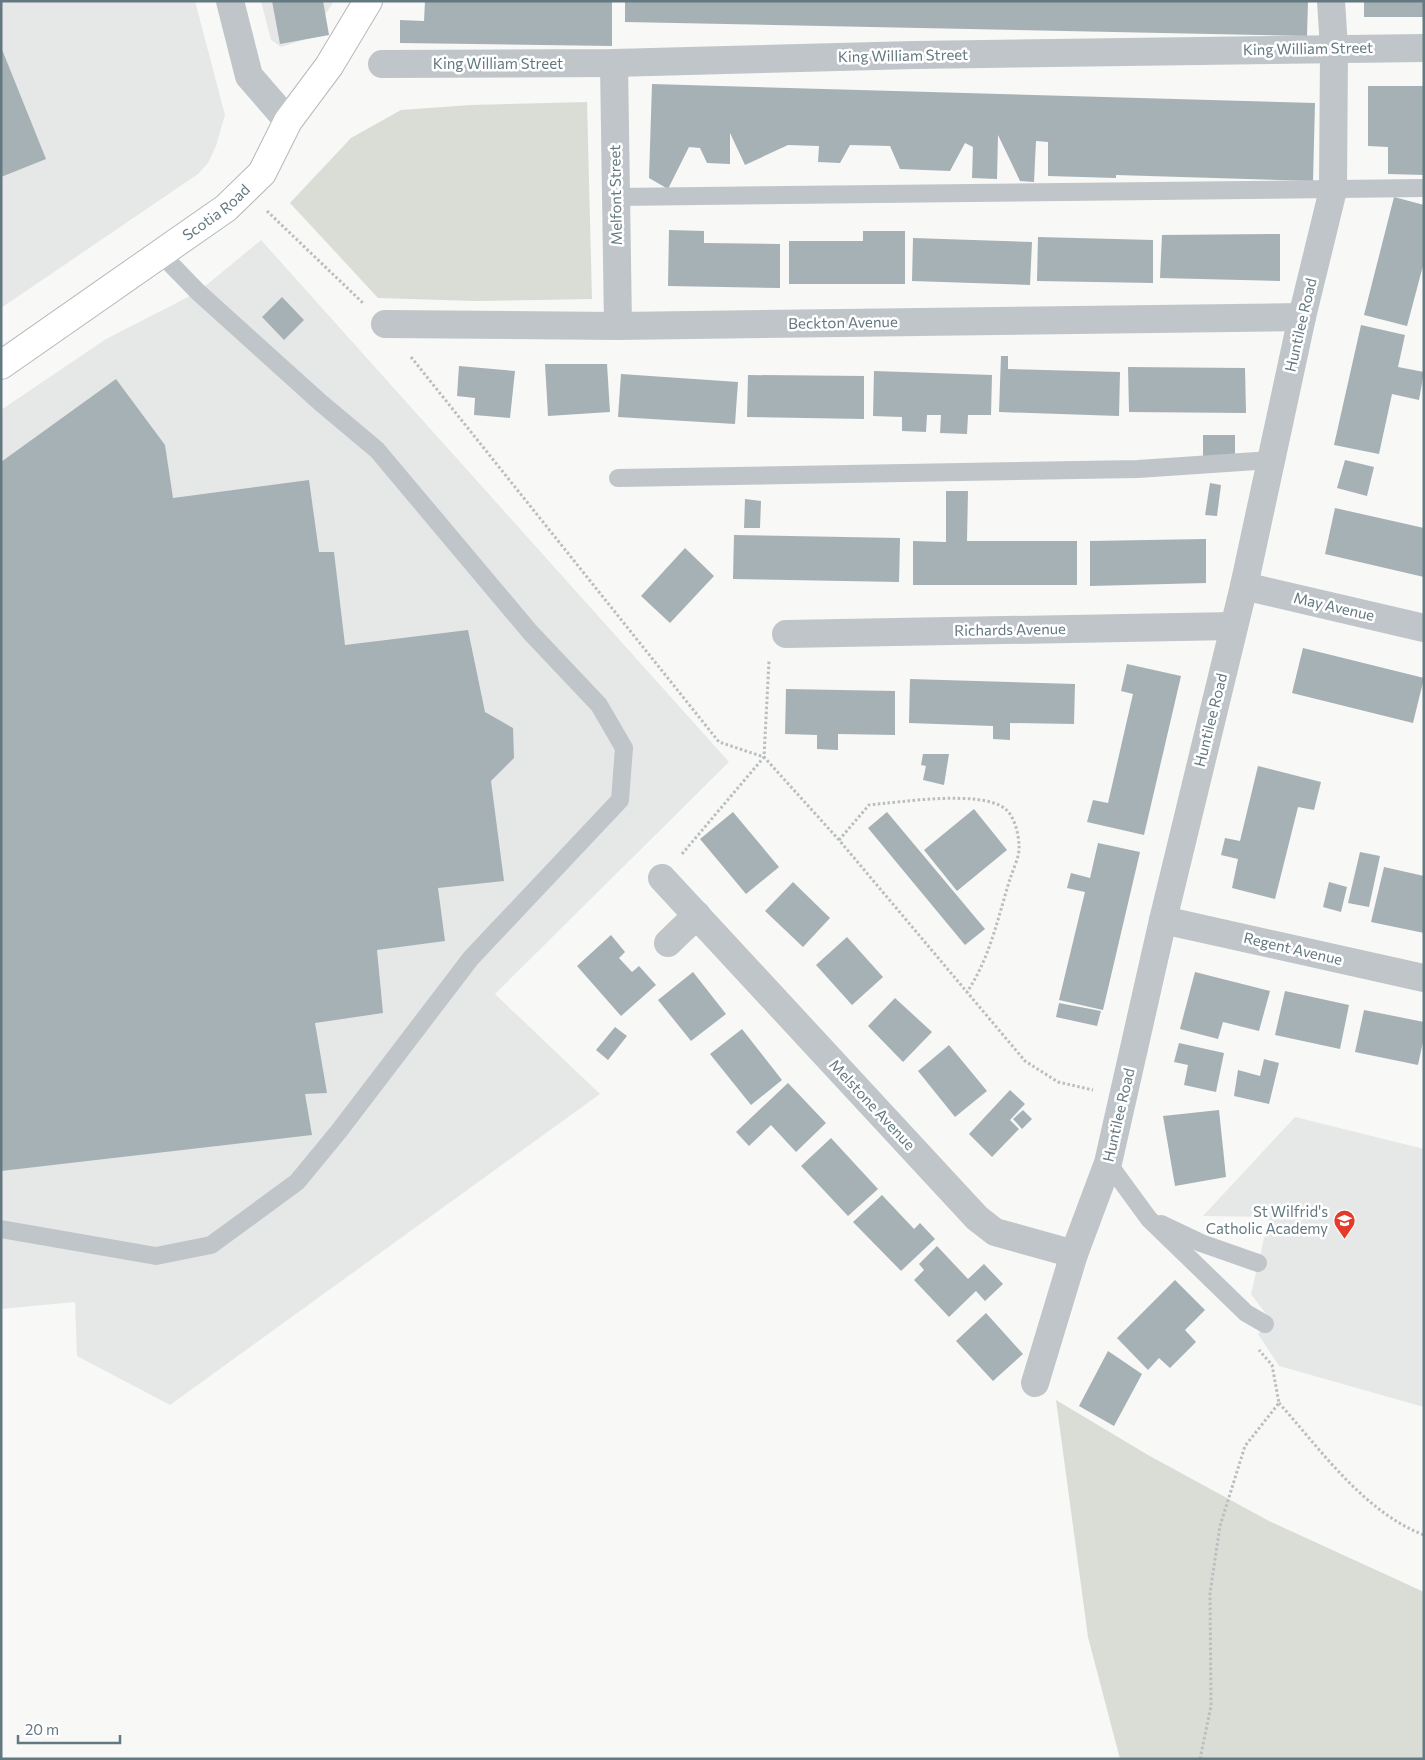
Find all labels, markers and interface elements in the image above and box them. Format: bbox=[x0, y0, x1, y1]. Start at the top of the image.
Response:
street label: King William Street bbox=[1243, 38, 1373, 58]
street label: King William Street bbox=[838, 45, 968, 65]
street label: King William Street bbox=[433, 54, 563, 72]
street label: Melfont Street bbox=[605, 145, 625, 245]
street label: Scotia Road bbox=[179, 180, 253, 244]
street label: Huntilee Road bbox=[1280, 276, 1320, 373]
street label: Beckton Avenue bbox=[788, 312, 898, 332]
street label: May Avenue bbox=[1292, 588, 1377, 624]
street label: Richards Avenue bbox=[954, 619, 1066, 639]
street label: Huntilee Road bbox=[1190, 671, 1230, 768]
street label: Regent Avenue bbox=[1242, 928, 1345, 968]
street label: Melstone Avenue bbox=[826, 1055, 919, 1153]
street label: Huntilee Road bbox=[1098, 1066, 1138, 1163]
place label: St Wilfrid's Catholic Academy bbox=[1206, 1202, 1328, 1237]
school or university icon: St Wilfrid's Catholic Academy bbox=[1332, 1209, 1356, 1240]
scale bar bbox=[18, 1712, 120, 1744]
text: 20 m bbox=[25, 1720, 59, 1738]

